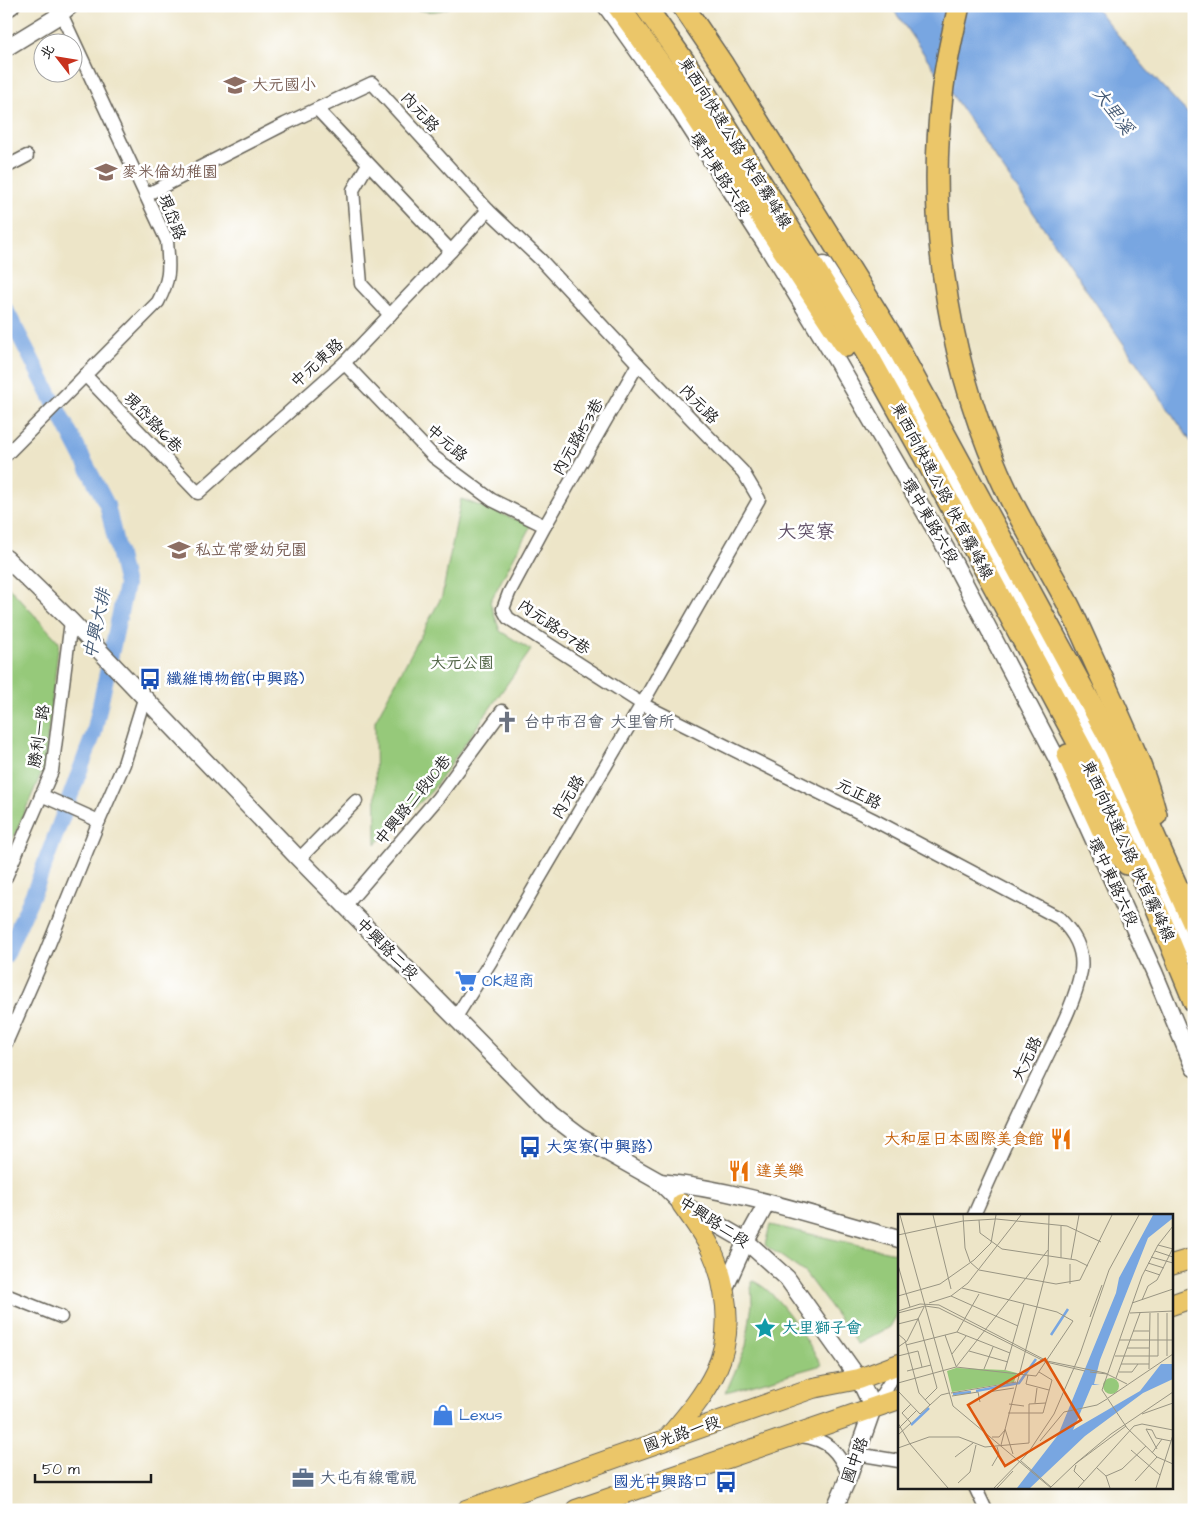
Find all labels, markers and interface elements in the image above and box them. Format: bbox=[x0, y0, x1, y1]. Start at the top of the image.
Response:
north arrow bbox=[32, 32, 82, 82]
text: 北 bbox=[36, 41, 60, 63]
street label: 東西向快速公路 快官霧峰線 bbox=[673, 53, 797, 233]
school or university icon: 大元國小 bbox=[222, 72, 248, 98]
place label: 大元國小 bbox=[252, 74, 316, 96]
water label: 大里溪 bbox=[1087, 82, 1140, 141]
street label: 內元路 bbox=[396, 87, 444, 137]
street label: 環中東路六段 bbox=[685, 128, 755, 220]
school or university icon: 麥米倫幼稚園 bbox=[93, 159, 119, 185]
place label: 麥米倫幼稚園 bbox=[122, 161, 218, 183]
street label: 現岱路 bbox=[153, 191, 191, 243]
street label: 中元東路 bbox=[286, 333, 348, 393]
street label: 內元路 bbox=[674, 379, 724, 429]
street label: 現岱路16巷 bbox=[119, 388, 187, 458]
street label: 內元路153巷 bbox=[547, 394, 609, 480]
street label: 東西向快速公路 快官霧峰線 bbox=[886, 398, 998, 584]
street label: 中元路 bbox=[422, 419, 472, 467]
street label: 環中東路六段 bbox=[896, 474, 964, 568]
district label: 大突寮 bbox=[777, 519, 835, 546]
school or university icon: 私立常愛幼兒園 bbox=[166, 537, 192, 563]
place label: 私立常愛幼兒園 bbox=[195, 539, 307, 561]
water label: 中興大排 bbox=[77, 584, 117, 662]
street label: 內元路87巷 bbox=[513, 594, 595, 660]
park label: 大元公園 bbox=[430, 652, 494, 674]
bus stop icon: 纖維博物館(中興路) bbox=[137, 666, 163, 692]
place label: 纖維博物館(中興路) bbox=[166, 668, 305, 690]
street label: 勝利一路 bbox=[23, 703, 55, 769]
church icon: 台中市召會 大里會所 bbox=[494, 709, 520, 735]
place label: 台中市召會 大里會所 bbox=[524, 711, 674, 733]
street label: 中興路二段110巷 bbox=[370, 750, 456, 850]
street label: 東西向快速公路 快官霧峰線 bbox=[1076, 756, 1180, 946]
street label: 內元路 bbox=[546, 771, 590, 823]
street label: 元正路 bbox=[833, 773, 885, 815]
street label: 環中東路六段 bbox=[1083, 834, 1143, 930]
street label: 中興路二段 bbox=[351, 913, 423, 985]
supermarket icon: OK超商 bbox=[453, 968, 479, 994]
place label: OK超商 bbox=[482, 970, 534, 992]
street label: 大元路 bbox=[1007, 1033, 1047, 1085]
restaurant icon: 大和屋日本國際美食館 bbox=[1048, 1126, 1074, 1152]
place label: 大和屋日本國際美食館 bbox=[884, 1128, 1044, 1150]
bus stop icon: 大突寮(中興路) bbox=[517, 1134, 543, 1160]
place label: 大突寮(中興路) bbox=[546, 1136, 653, 1158]
restaurant icon: 達美樂 bbox=[726, 1158, 752, 1184]
place label: 達美樂 bbox=[756, 1160, 804, 1182]
street label: 中興路二段 bbox=[674, 1191, 754, 1253]
inset map bbox=[898, 1214, 1172, 1488]
place icon: 大里獅子會 bbox=[752, 1315, 778, 1341]
place label: 大里獅子會 bbox=[782, 1317, 862, 1339]
shop icon: Lexus bbox=[430, 1402, 456, 1428]
place label: Lexus bbox=[459, 1404, 502, 1426]
street label: 國光路一段 bbox=[641, 1411, 723, 1457]
street label: 國中路 bbox=[836, 1434, 874, 1486]
scale bar bbox=[35, 1451, 151, 1483]
text: 50 m bbox=[42, 1459, 80, 1480]
office icon: 大屯有線電視 bbox=[290, 1465, 316, 1491]
place label: 大屯有線電視 bbox=[320, 1467, 416, 1489]
bus stop icon: 國光中興路口 bbox=[713, 1469, 739, 1495]
place label: 國光中興路口 bbox=[613, 1471, 709, 1493]

